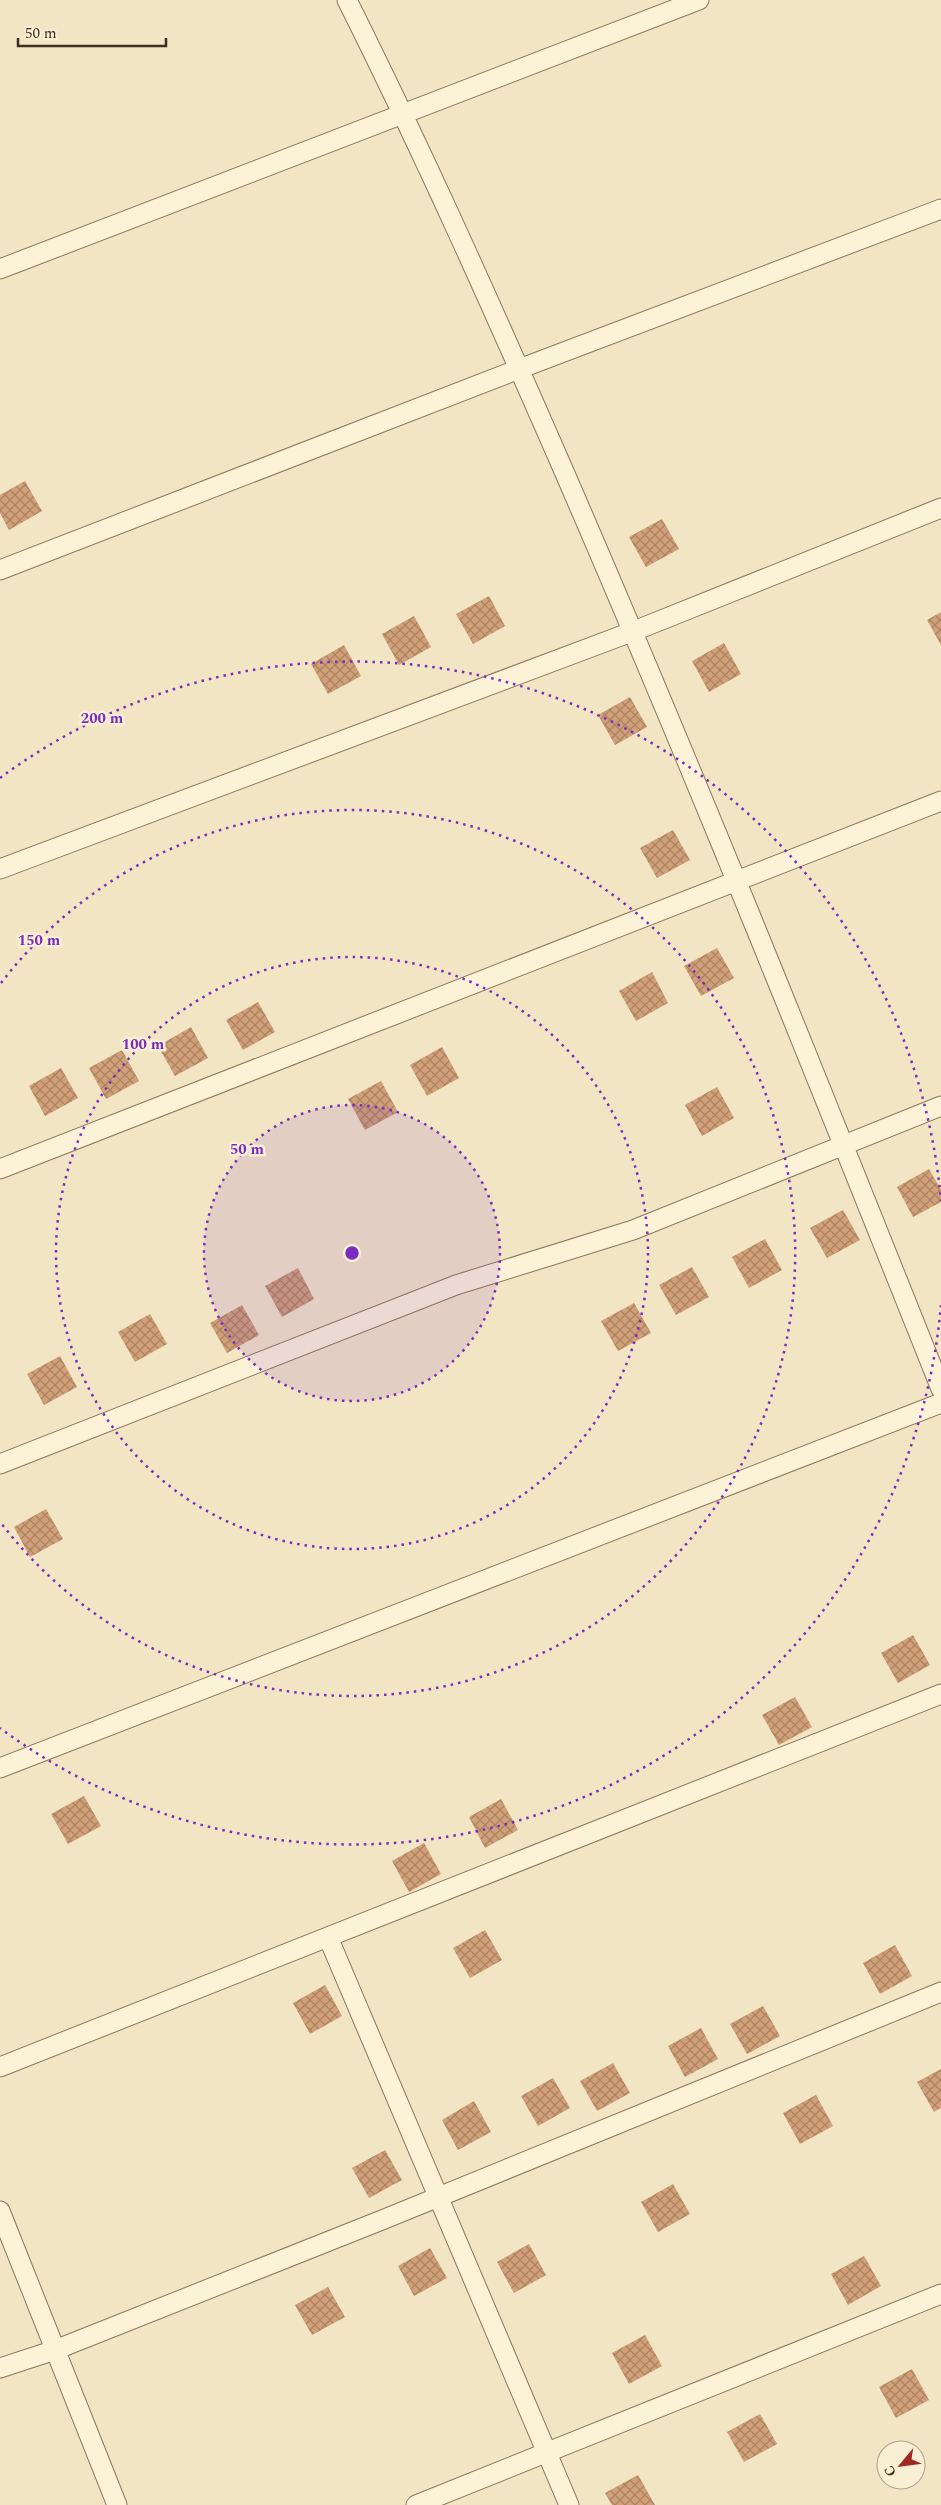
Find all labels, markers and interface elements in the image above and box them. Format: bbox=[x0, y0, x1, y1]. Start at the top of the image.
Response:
scale bar bbox=[18, 15, 165, 47]
text: 50 m bbox=[25, 22, 57, 45]
text: 200 m bbox=[81, 707, 124, 730]
text: 150 m bbox=[18, 929, 61, 952]
text: 100 m bbox=[122, 1033, 165, 1056]
text: 50 m bbox=[230, 1138, 265, 1161]
centre of rings bbox=[343, 1244, 361, 1262]
north arrow bbox=[876, 2440, 926, 2490]
text: С bbox=[878, 2462, 902, 2481]

